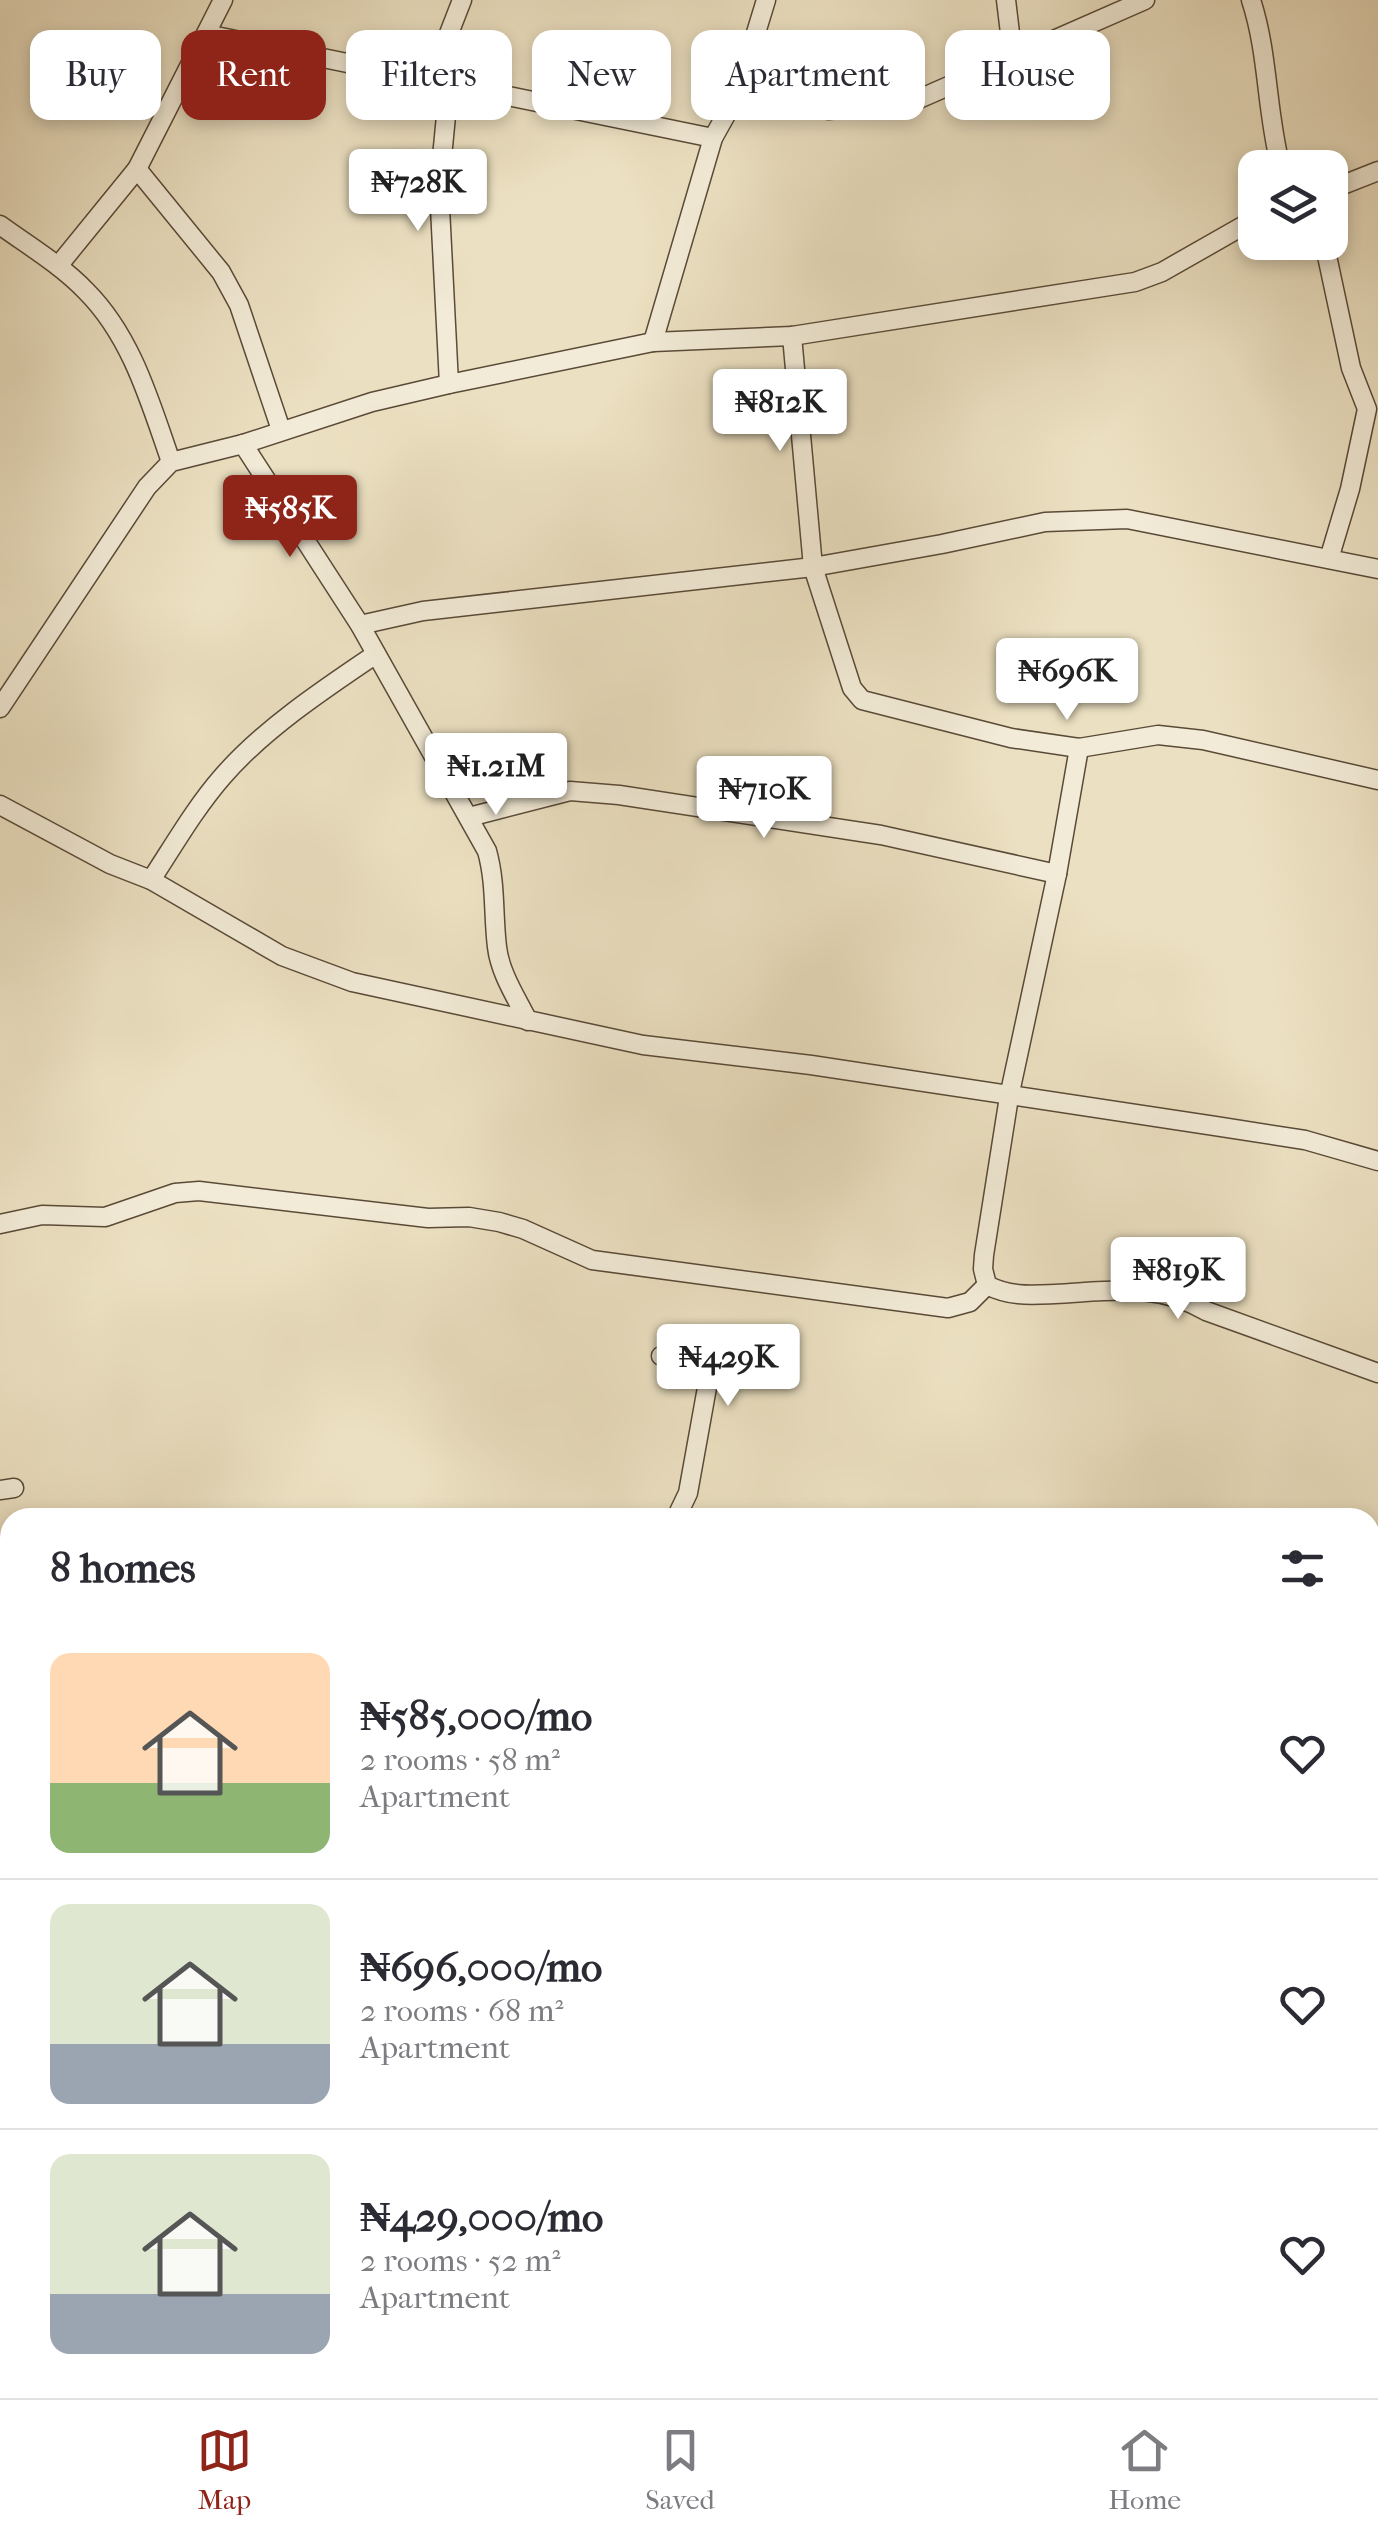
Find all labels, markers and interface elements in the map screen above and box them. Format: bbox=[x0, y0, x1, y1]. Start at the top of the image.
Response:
chip: Buy bbox=[30, 30, 161, 120]
chip: Rent bbox=[181, 30, 326, 120]
chip: Filters bbox=[346, 30, 512, 120]
chip: New bbox=[532, 30, 671, 120]
chip: Apartment bbox=[691, 30, 925, 120]
chip: House bbox=[945, 30, 1110, 120]
pin: ₦728K bbox=[348, 149, 488, 234]
map controls bbox=[1238, 150, 1348, 260]
button: layers bbox=[1238, 150, 1348, 260]
text: ₦728K bbox=[371, 163, 465, 200]
pin: ₦812K bbox=[710, 369, 850, 454]
text: ₦812K bbox=[735, 383, 825, 420]
pin: ₦585K bbox=[220, 475, 360, 560]
text: ₦585K bbox=[245, 489, 335, 526]
pin: ₦696K bbox=[997, 638, 1137, 723]
text: ₦696K bbox=[1018, 652, 1116, 689]
pin: ₦1.21M bbox=[415, 733, 577, 818]
text: ₦1.21M bbox=[447, 747, 545, 784]
pin: ₦710K bbox=[694, 756, 834, 841]
text: ₦710K bbox=[719, 770, 809, 807]
pin: ₦819K bbox=[1108, 1237, 1248, 1322]
text: ₦819K bbox=[1133, 1251, 1223, 1288]
pin: ₦429K bbox=[658, 1324, 798, 1409]
text: ₦429K bbox=[679, 1338, 777, 1375]
icon: filters bbox=[1275, 1541, 1330, 1596]
text: 8 homes bbox=[50, 1544, 196, 1593]
text: ₦585,000/mo bbox=[360, 1692, 592, 1741]
icon: home bbox=[130, 1693, 250, 1813]
icon: heart bbox=[1275, 1726, 1330, 1781]
text: 2 rooms · 58 m² bbox=[360, 1741, 560, 1778]
text: Apartment bbox=[360, 1778, 510, 1815]
text: ₦696,000/mo bbox=[360, 1943, 602, 1992]
icon: home bbox=[130, 1944, 250, 2064]
icon: heart bbox=[1275, 1977, 1330, 2032]
text: 2 rooms · 68 m² bbox=[360, 1992, 564, 2029]
text: Apartment bbox=[360, 2029, 510, 2066]
text: ₦429,000/mo bbox=[360, 2193, 603, 2242]
icon: home bbox=[130, 2194, 250, 2314]
icon: heart bbox=[1275, 2227, 1330, 2282]
text: 2 rooms · 52 m² bbox=[360, 2242, 560, 2279]
text: Apartment bbox=[360, 2279, 510, 2316]
tab: Map bbox=[197, 2423, 252, 2516]
tab: Saved bbox=[645, 2423, 715, 2516]
tab: Home bbox=[1108, 2423, 1181, 2516]

